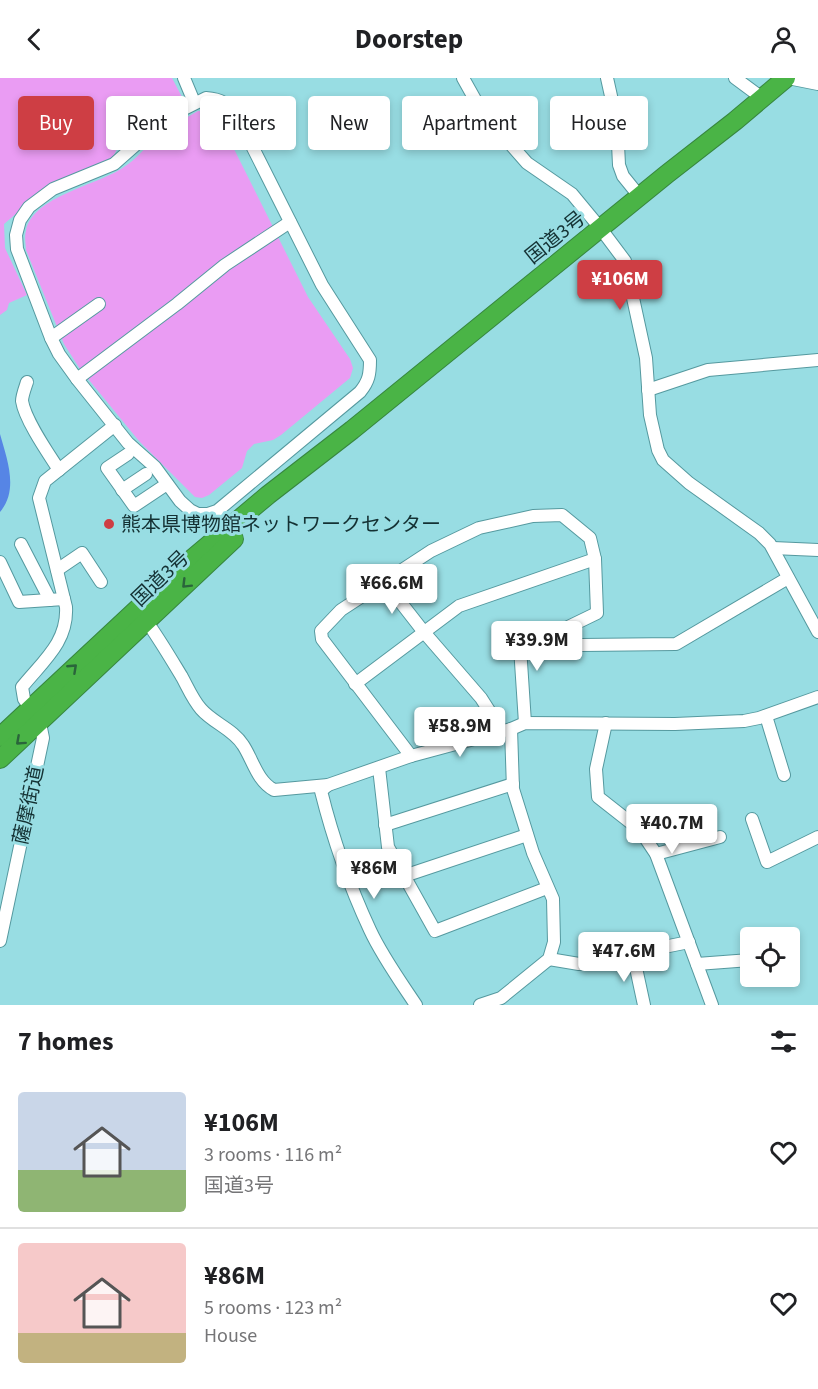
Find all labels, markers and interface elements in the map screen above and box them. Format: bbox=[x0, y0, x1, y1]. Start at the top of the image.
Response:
text: Doorstep bbox=[355, 20, 463, 59]
icon: back bbox=[18, 23, 51, 56]
icon: person bbox=[767, 23, 800, 56]
chip: Buy bbox=[18, 96, 94, 150]
chip: Rent bbox=[106, 96, 188, 150]
chip: Filters bbox=[200, 96, 296, 150]
chip: New bbox=[308, 96, 390, 150]
chip: Apartment bbox=[402, 96, 538, 150]
chip: House bbox=[550, 96, 648, 150]
street label: 国道3号 bbox=[520, 205, 592, 271]
pin: ¥106M bbox=[578, 260, 662, 311]
text: ¥106M bbox=[591, 265, 649, 293]
place label: 熊本県博物館ネットワークセンター bbox=[121, 511, 441, 539]
marker: 熊本県博物館ネットワークセンター bbox=[102, 517, 116, 531]
street label: 国道3号 bbox=[126, 544, 196, 613]
pin: ¥66.6M bbox=[343, 564, 441, 615]
text: ¥66.6M bbox=[360, 569, 424, 597]
one-way arrow bbox=[183, 576, 194, 587]
pin: ¥39.9M bbox=[488, 621, 586, 672]
text: ¥39.9M bbox=[505, 626, 569, 654]
one-way arrow bbox=[66, 664, 77, 675]
pin: ¥58.9M bbox=[411, 707, 509, 758]
text: ¥58.9M bbox=[428, 712, 492, 740]
one-way arrow bbox=[16, 734, 27, 745]
street label: 薩摩街道 bbox=[7, 763, 51, 847]
pin: ¥40.7M bbox=[623, 804, 721, 855]
text: ¥40.7M bbox=[640, 809, 704, 837]
pin: ¥86M bbox=[338, 849, 410, 900]
text: ¥86M bbox=[351, 854, 397, 882]
map controls bbox=[740, 927, 800, 987]
button: locate bbox=[740, 927, 800, 987]
pin: ¥47.6M bbox=[575, 932, 673, 983]
text: ¥47.6M bbox=[592, 937, 656, 965]
text: 7 homes bbox=[18, 1023, 113, 1060]
icon: filters bbox=[767, 1025, 800, 1058]
text: ¥106M bbox=[204, 1104, 279, 1141]
icon: home bbox=[66, 1116, 138, 1188]
icon: heart bbox=[767, 1136, 800, 1169]
text: 3 rooms · 116 m² bbox=[204, 1141, 342, 1169]
text: 国道3号 bbox=[204, 1172, 274, 1200]
text: ¥86M bbox=[204, 1257, 265, 1294]
icon: home bbox=[66, 1267, 138, 1339]
icon: heart bbox=[767, 1287, 800, 1320]
text: 5 rooms · 123 m² bbox=[204, 1294, 342, 1322]
text: House bbox=[204, 1322, 257, 1350]

